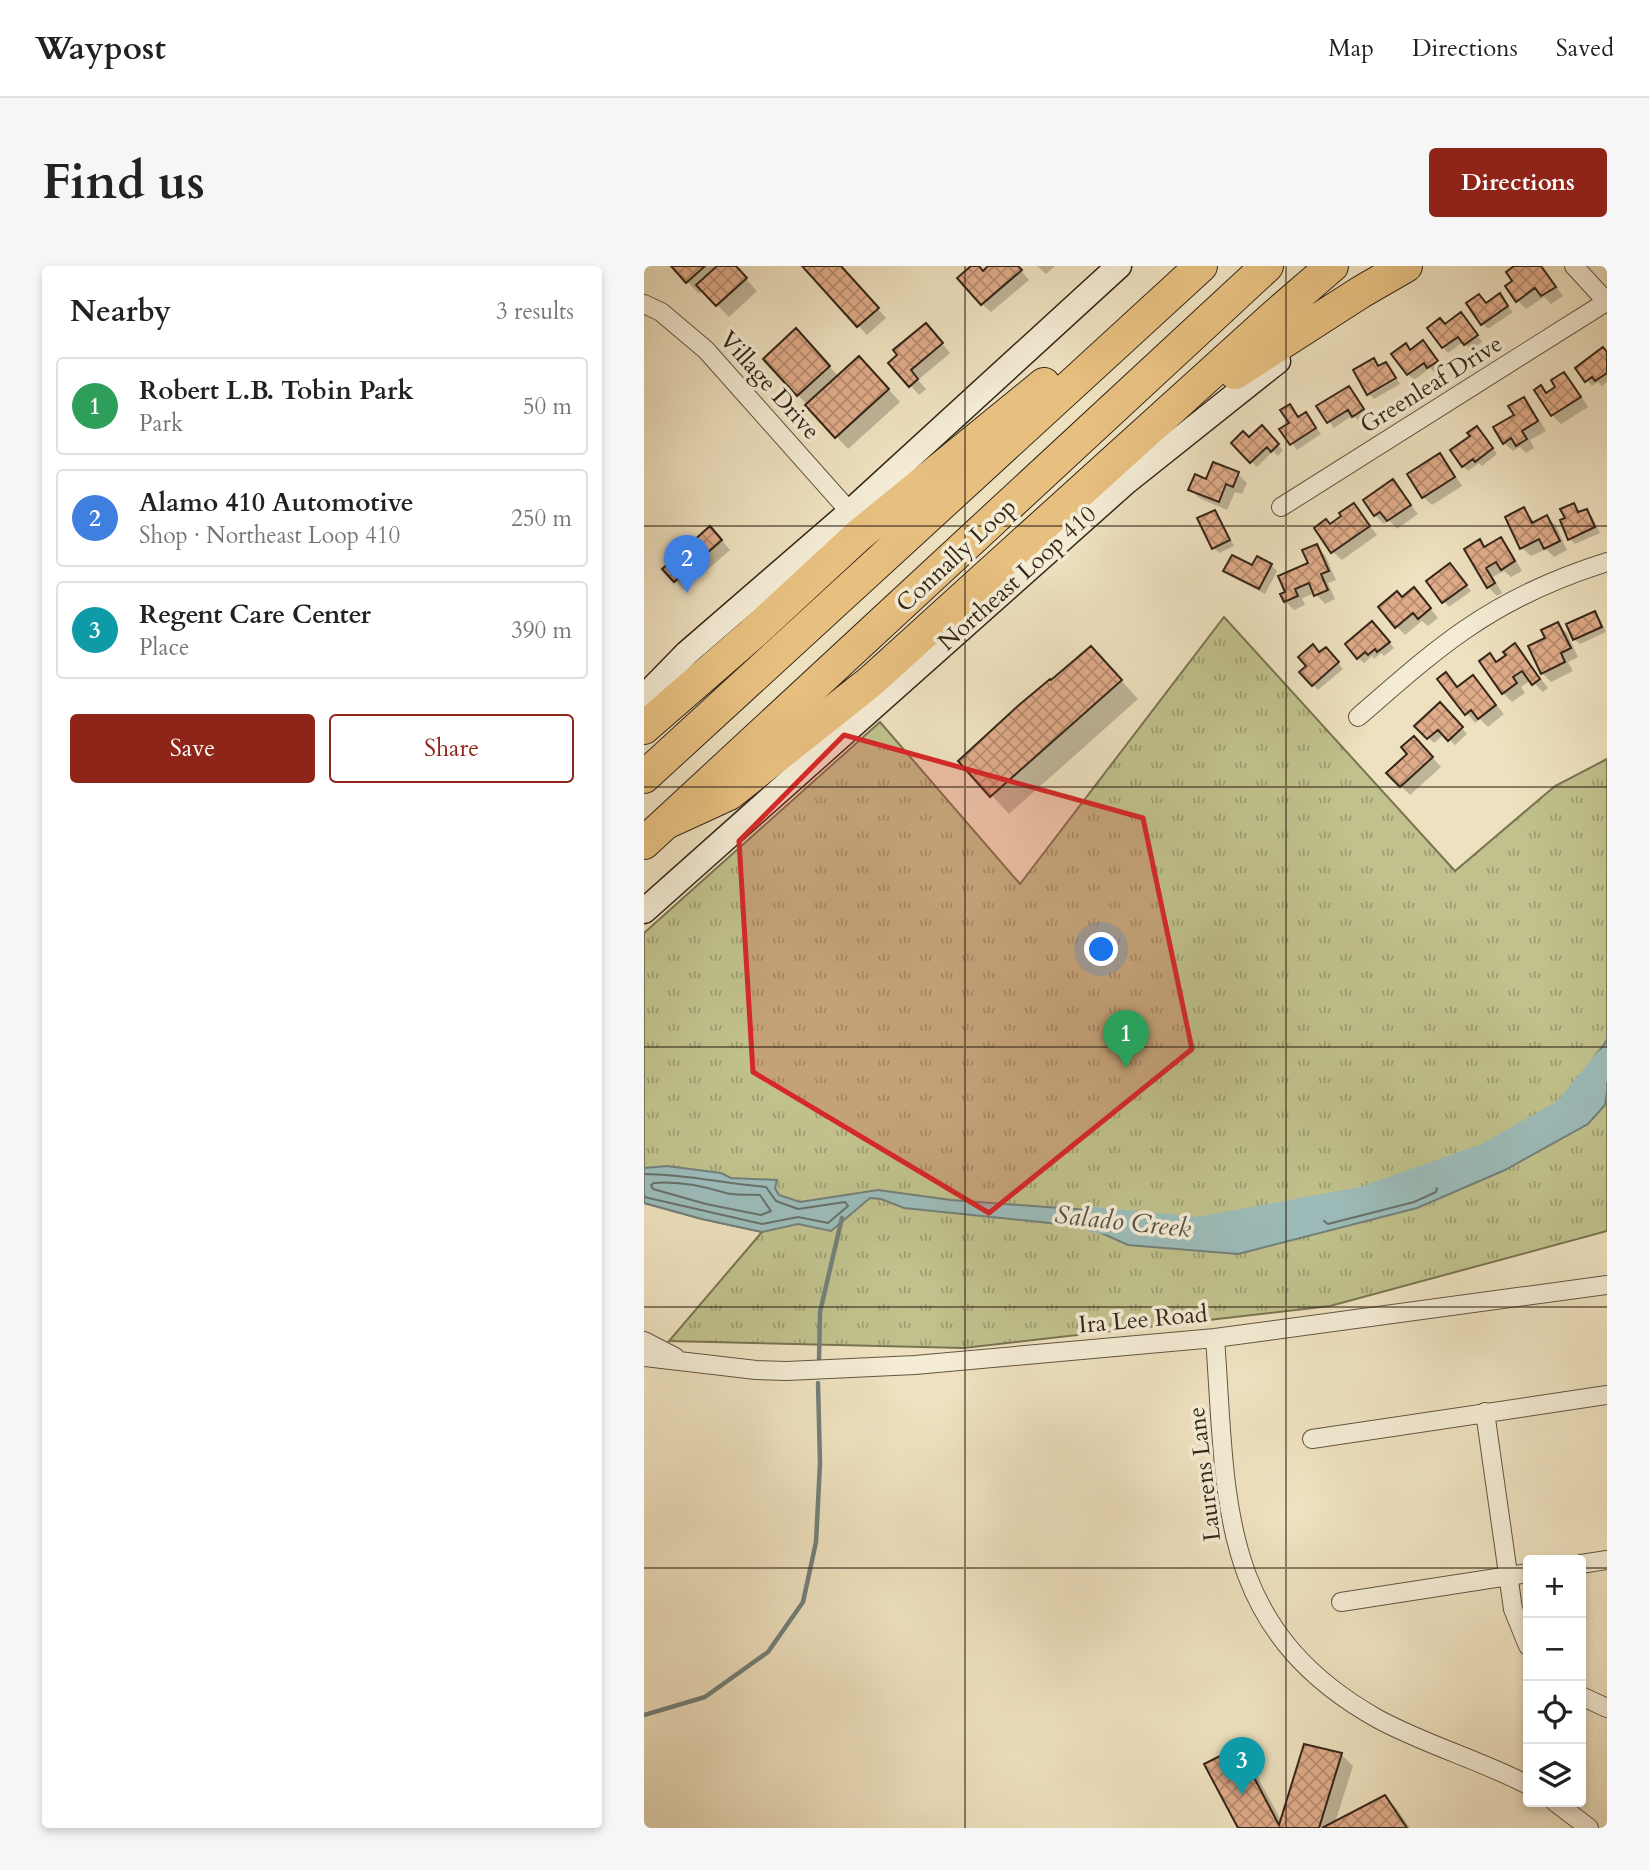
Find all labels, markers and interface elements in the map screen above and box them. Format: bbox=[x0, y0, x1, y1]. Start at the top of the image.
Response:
text: Waypost bbox=[35, 26, 166, 71]
text: Map bbox=[1328, 32, 1374, 65]
text: Directions bbox=[1412, 32, 1518, 65]
text: Saved bbox=[1556, 32, 1614, 65]
button: Directions bbox=[1429, 148, 1607, 217]
text: Find us bbox=[42, 149, 205, 216]
text: Nearby bbox=[70, 291, 171, 332]
text: 3 results bbox=[496, 296, 574, 327]
street label: Village Drive bbox=[712, 324, 827, 447]
street label: Greenleaf Drive bbox=[1354, 327, 1509, 441]
text: Robert L.B. Tobin Park bbox=[139, 373, 414, 408]
text: 1 bbox=[89, 391, 101, 422]
text: 50 m bbox=[523, 391, 572, 422]
text: Park bbox=[139, 408, 183, 439]
text: Alamo 410 Automotive bbox=[139, 485, 414, 520]
street label: Connally Loop bbox=[889, 491, 1024, 620]
street label: Northeast Loop 410 bbox=[931, 498, 1104, 658]
text: 2 bbox=[89, 503, 101, 534]
text: 250 m bbox=[511, 503, 572, 534]
text: Shop · Northeast Loop 410 bbox=[139, 520, 400, 551]
pin: 2 bbox=[664, 535, 710, 593]
text: Regent Care Center bbox=[139, 597, 371, 632]
text: 3 bbox=[89, 615, 101, 646]
text: 390 m bbox=[511, 615, 572, 646]
text: Place bbox=[139, 632, 189, 663]
button: Save bbox=[70, 714, 315, 783]
button: Share bbox=[329, 714, 574, 783]
your location bbox=[1084, 932, 1118, 966]
pin: 1 bbox=[1103, 1010, 1149, 1068]
water label: Salado Creek bbox=[1053, 1197, 1193, 1246]
street label: Ira Lee Road bbox=[1077, 1297, 1209, 1342]
street label: Laurens Lane bbox=[1180, 1405, 1229, 1543]
map controls bbox=[1523, 1555, 1586, 1807]
button: + bbox=[1523, 1555, 1586, 1618]
button: − bbox=[1523, 1618, 1586, 1681]
button: locate bbox=[1523, 1681, 1586, 1744]
pin: 3 bbox=[1219, 1737, 1265, 1795]
button: layers bbox=[1523, 1744, 1586, 1807]

